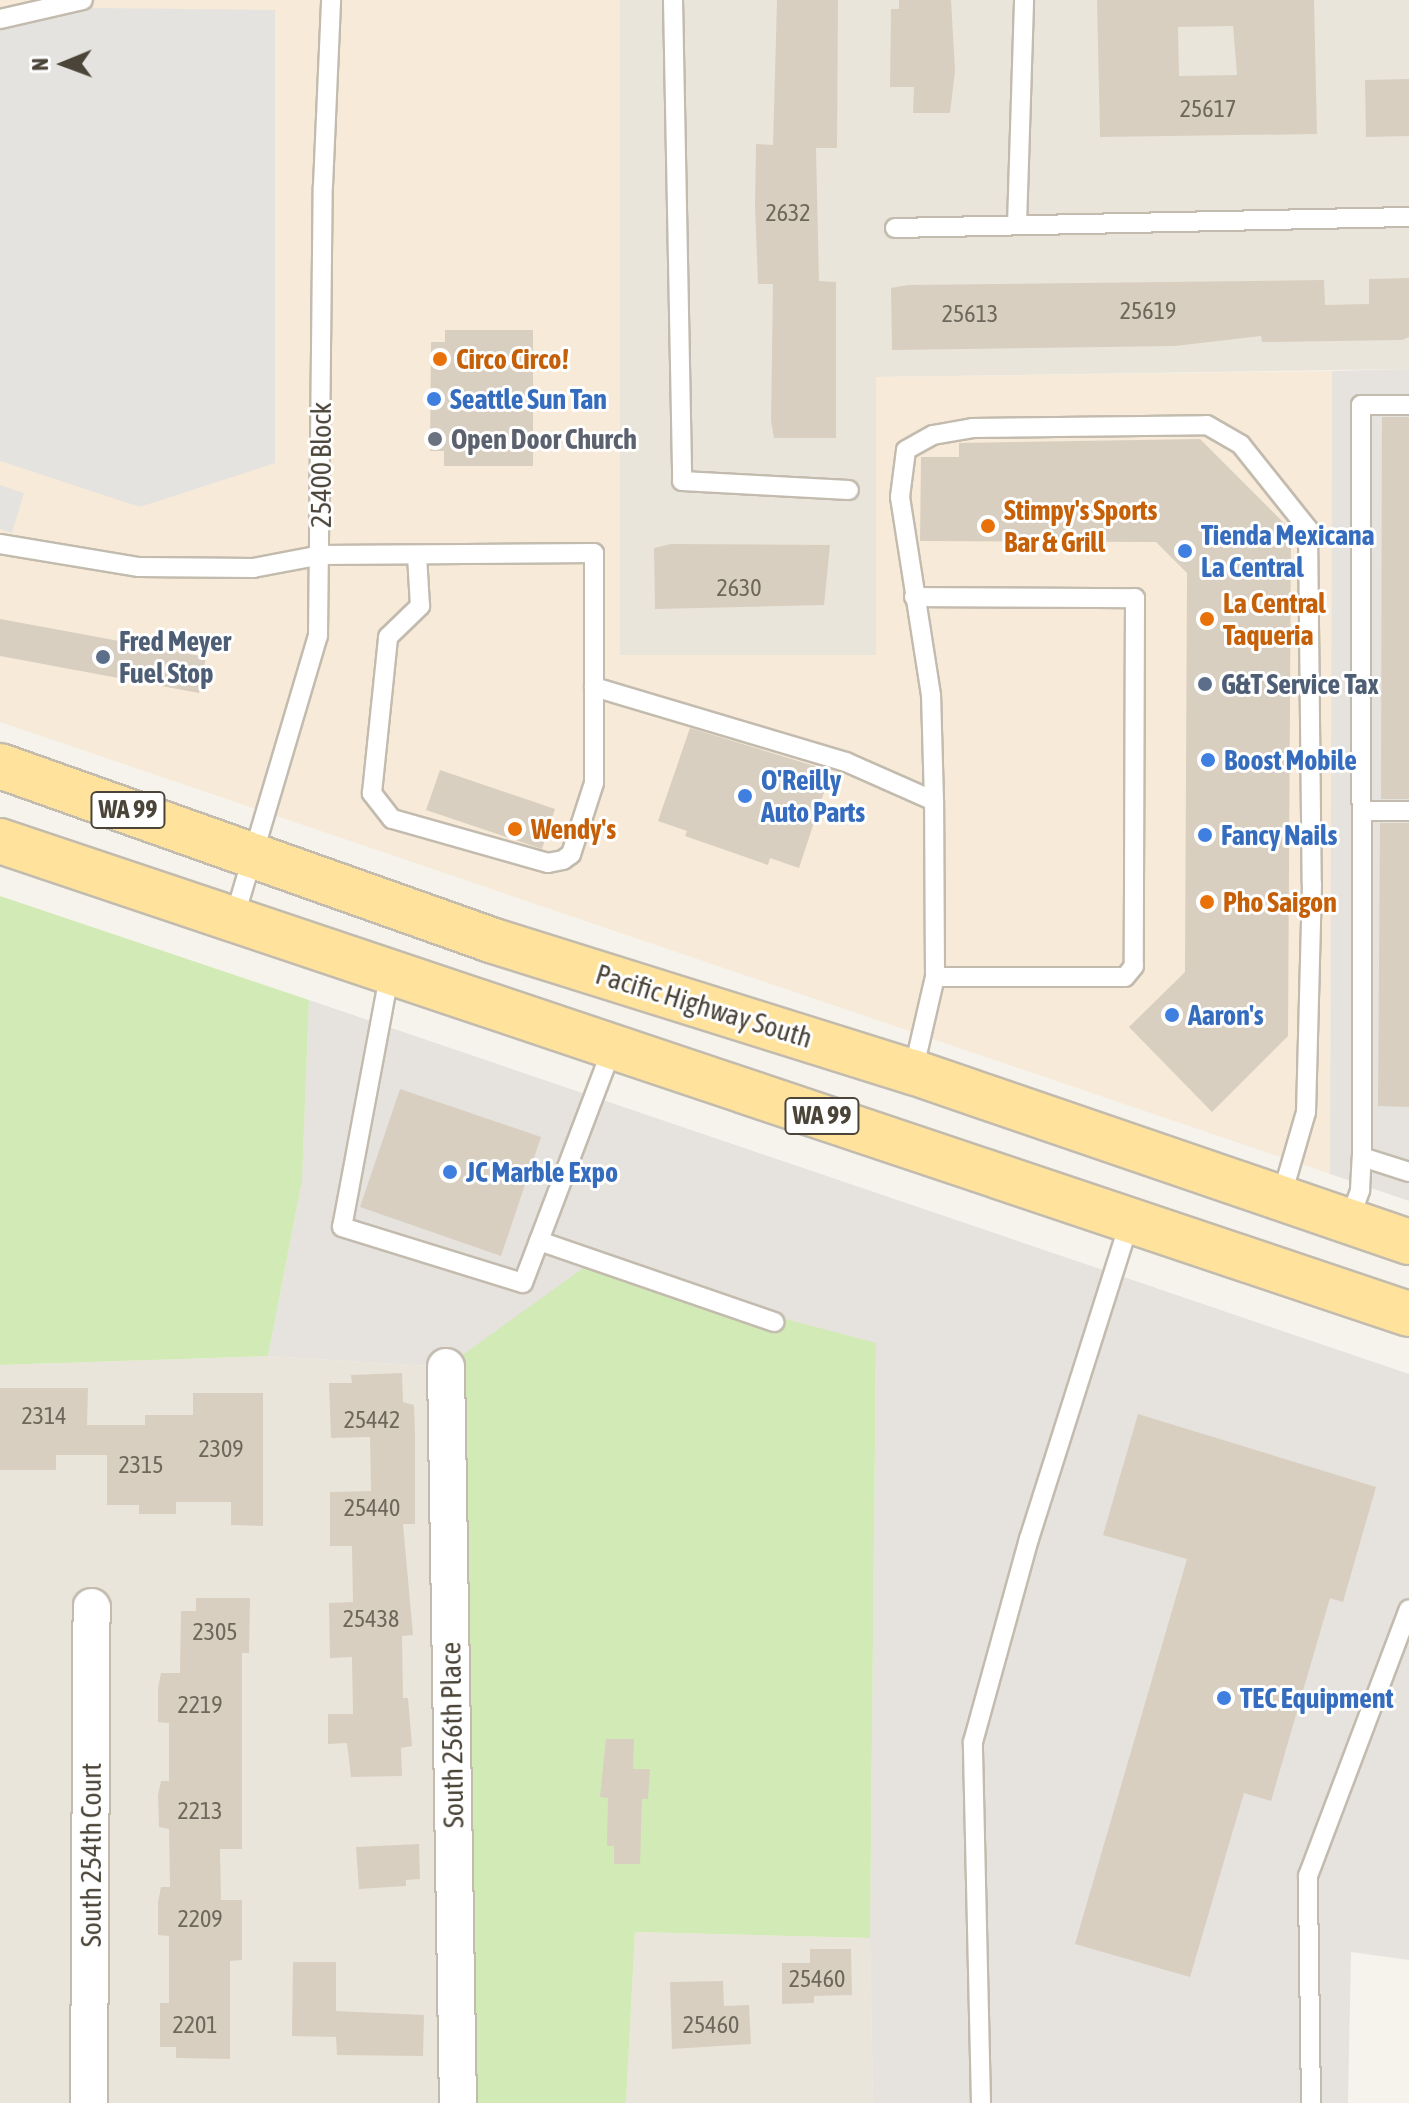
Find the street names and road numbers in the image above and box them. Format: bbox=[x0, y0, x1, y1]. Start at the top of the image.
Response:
street label: 25400 Block bbox=[304, 402, 338, 528]
road number: WA 99 bbox=[90, 788, 166, 832]
street label: Pacific Highway South bbox=[592, 957, 816, 1055]
road number: WA 99 bbox=[784, 1094, 860, 1138]
street label: South 256th Place bbox=[434, 1642, 470, 1828]
street label: South 254th Court bbox=[74, 1763, 108, 1947]

